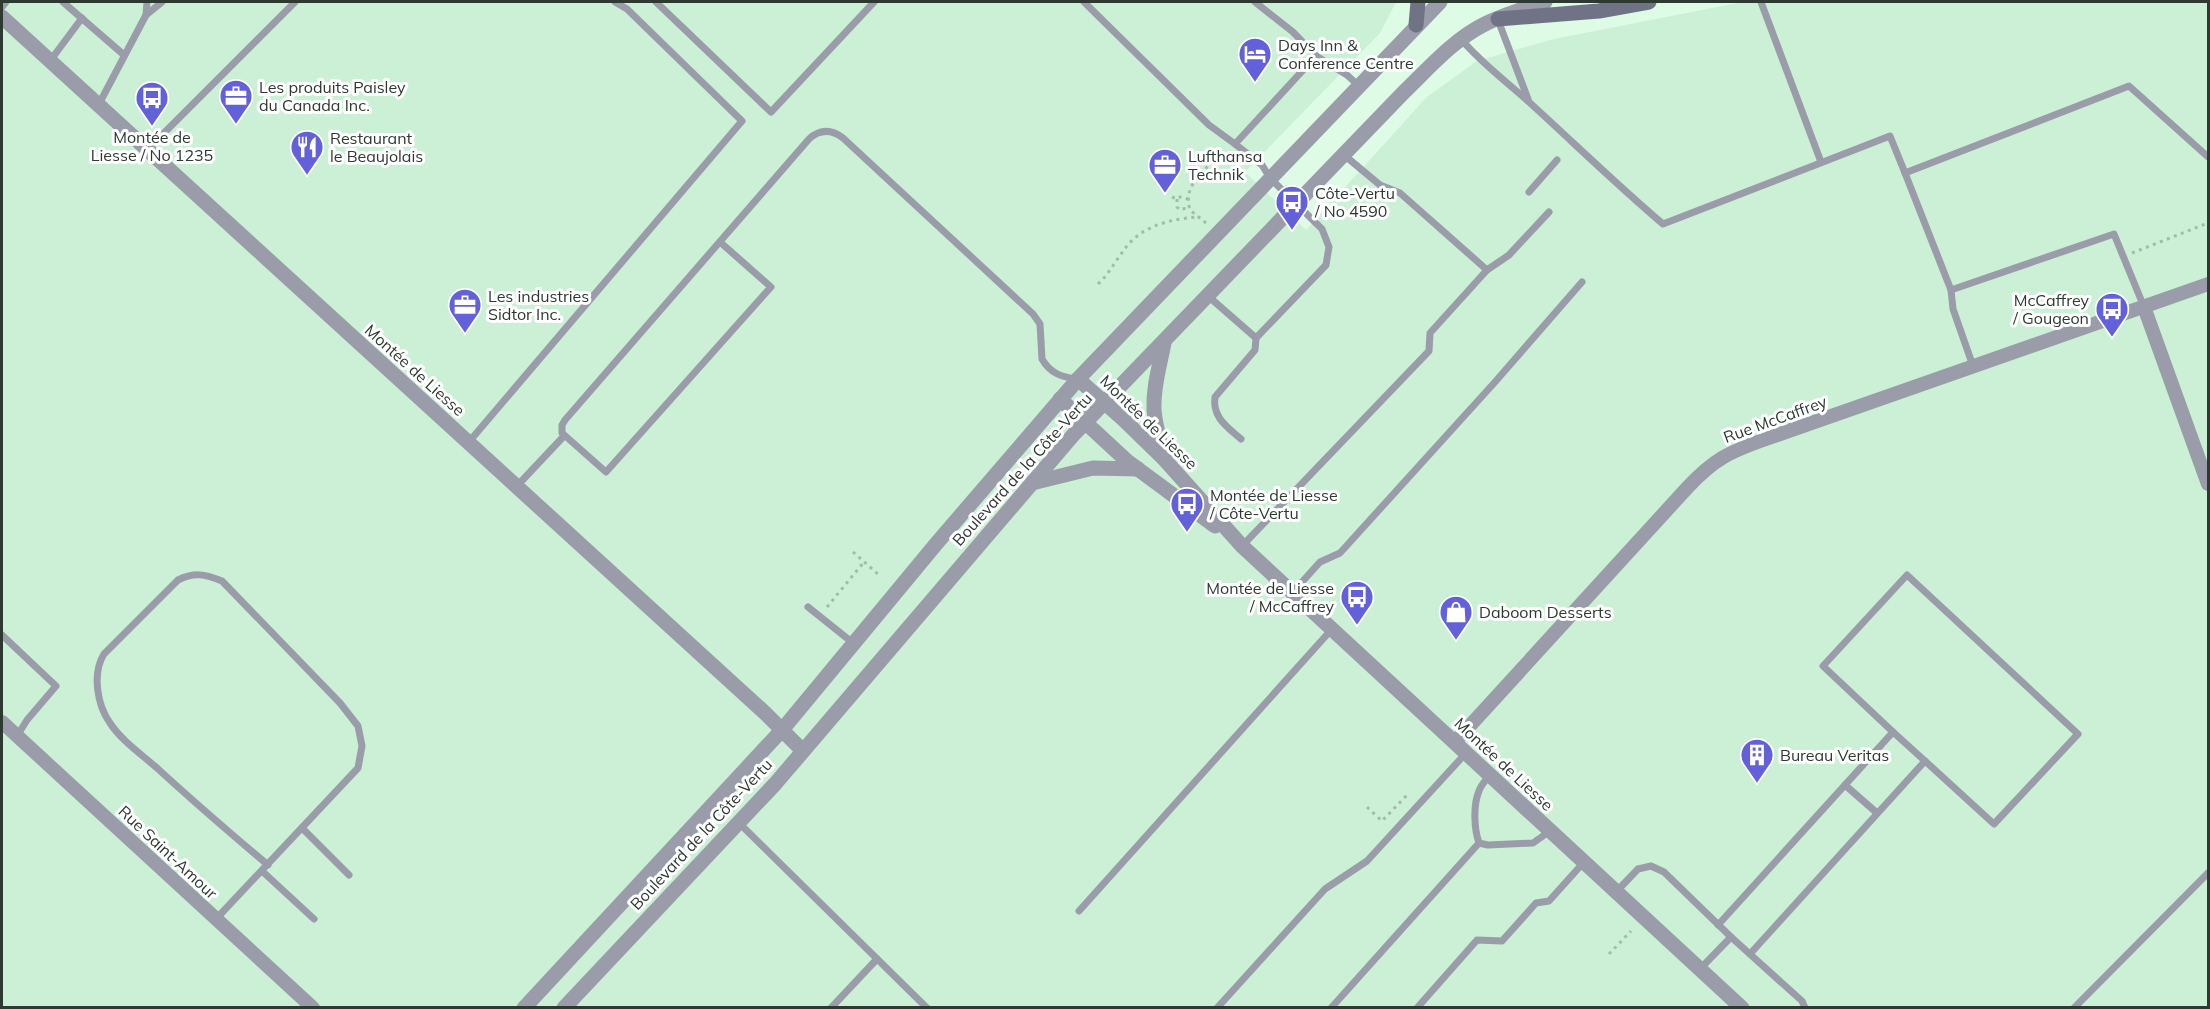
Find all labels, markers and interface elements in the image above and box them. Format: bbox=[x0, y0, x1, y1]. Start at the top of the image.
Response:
place label: Days Inn & Conference Centre bbox=[1278, 35, 1414, 73]
hotel icon: Days Inn & Conference Centre bbox=[1237, 36, 1273, 83]
place label: Les produits Paisley du Canada Inc. bbox=[259, 77, 406, 115]
office icon: Les produits Paisley du Canada Inc. bbox=[218, 78, 254, 125]
bus stop icon: Montée de Liesse / No 1235 bbox=[134, 80, 170, 127]
place label: Montée de Liesse / No 1235 bbox=[91, 127, 213, 165]
place label: Restaurant le Beaujolais bbox=[330, 128, 423, 166]
restaurant icon: Restaurant le Beaujolais bbox=[289, 129, 325, 176]
place label: Lufthansa Technik bbox=[1188, 146, 1262, 184]
office icon: Lufthansa Technik bbox=[1147, 147, 1183, 194]
place label: Côte-Vertu / No 4590 bbox=[1314, 183, 1395, 221]
bus stop icon: Côte-Vertu / No 4590 bbox=[1274, 184, 1310, 231]
place label: Les industries Sidtor Inc. bbox=[488, 286, 589, 324]
office icon: Les industries Sidtor Inc. bbox=[447, 287, 483, 334]
place label: McCaffrey / Gougeon bbox=[2012, 290, 2089, 328]
bus stop icon: McCaffrey / Gougeon bbox=[2094, 291, 2130, 338]
street label: Montée de Liesse bbox=[361, 320, 469, 420]
street label: Montée de Liesse bbox=[1096, 370, 1202, 474]
street label: Boulevard de la Côte-Vertu bbox=[948, 388, 1096, 550]
street label: Rue McCaffrey bbox=[1721, 391, 1830, 447]
place label: Montée de Liesse / Côte-Vertu bbox=[1209, 485, 1338, 523]
bus stop icon: Montée de Liesse / Côte-Vertu bbox=[1169, 486, 1205, 533]
place label: Montée de Liesse / McCaffrey bbox=[1206, 578, 1334, 616]
bus stop icon: Montée de Liesse / McCaffrey bbox=[1339, 579, 1375, 626]
shop icon: Daboom Desserts bbox=[1438, 594, 1474, 641]
place label: Daboom Desserts bbox=[1479, 602, 1612, 622]
street label: Montée de Liesse bbox=[1451, 713, 1557, 815]
building icon: Bureau Veritas bbox=[1739, 737, 1775, 784]
place label: Bureau Veritas bbox=[1780, 745, 1889, 765]
street label: Boulevard de la Côte-Vertu bbox=[626, 754, 776, 914]
street label: Rue Saint-Amour bbox=[114, 801, 222, 903]

